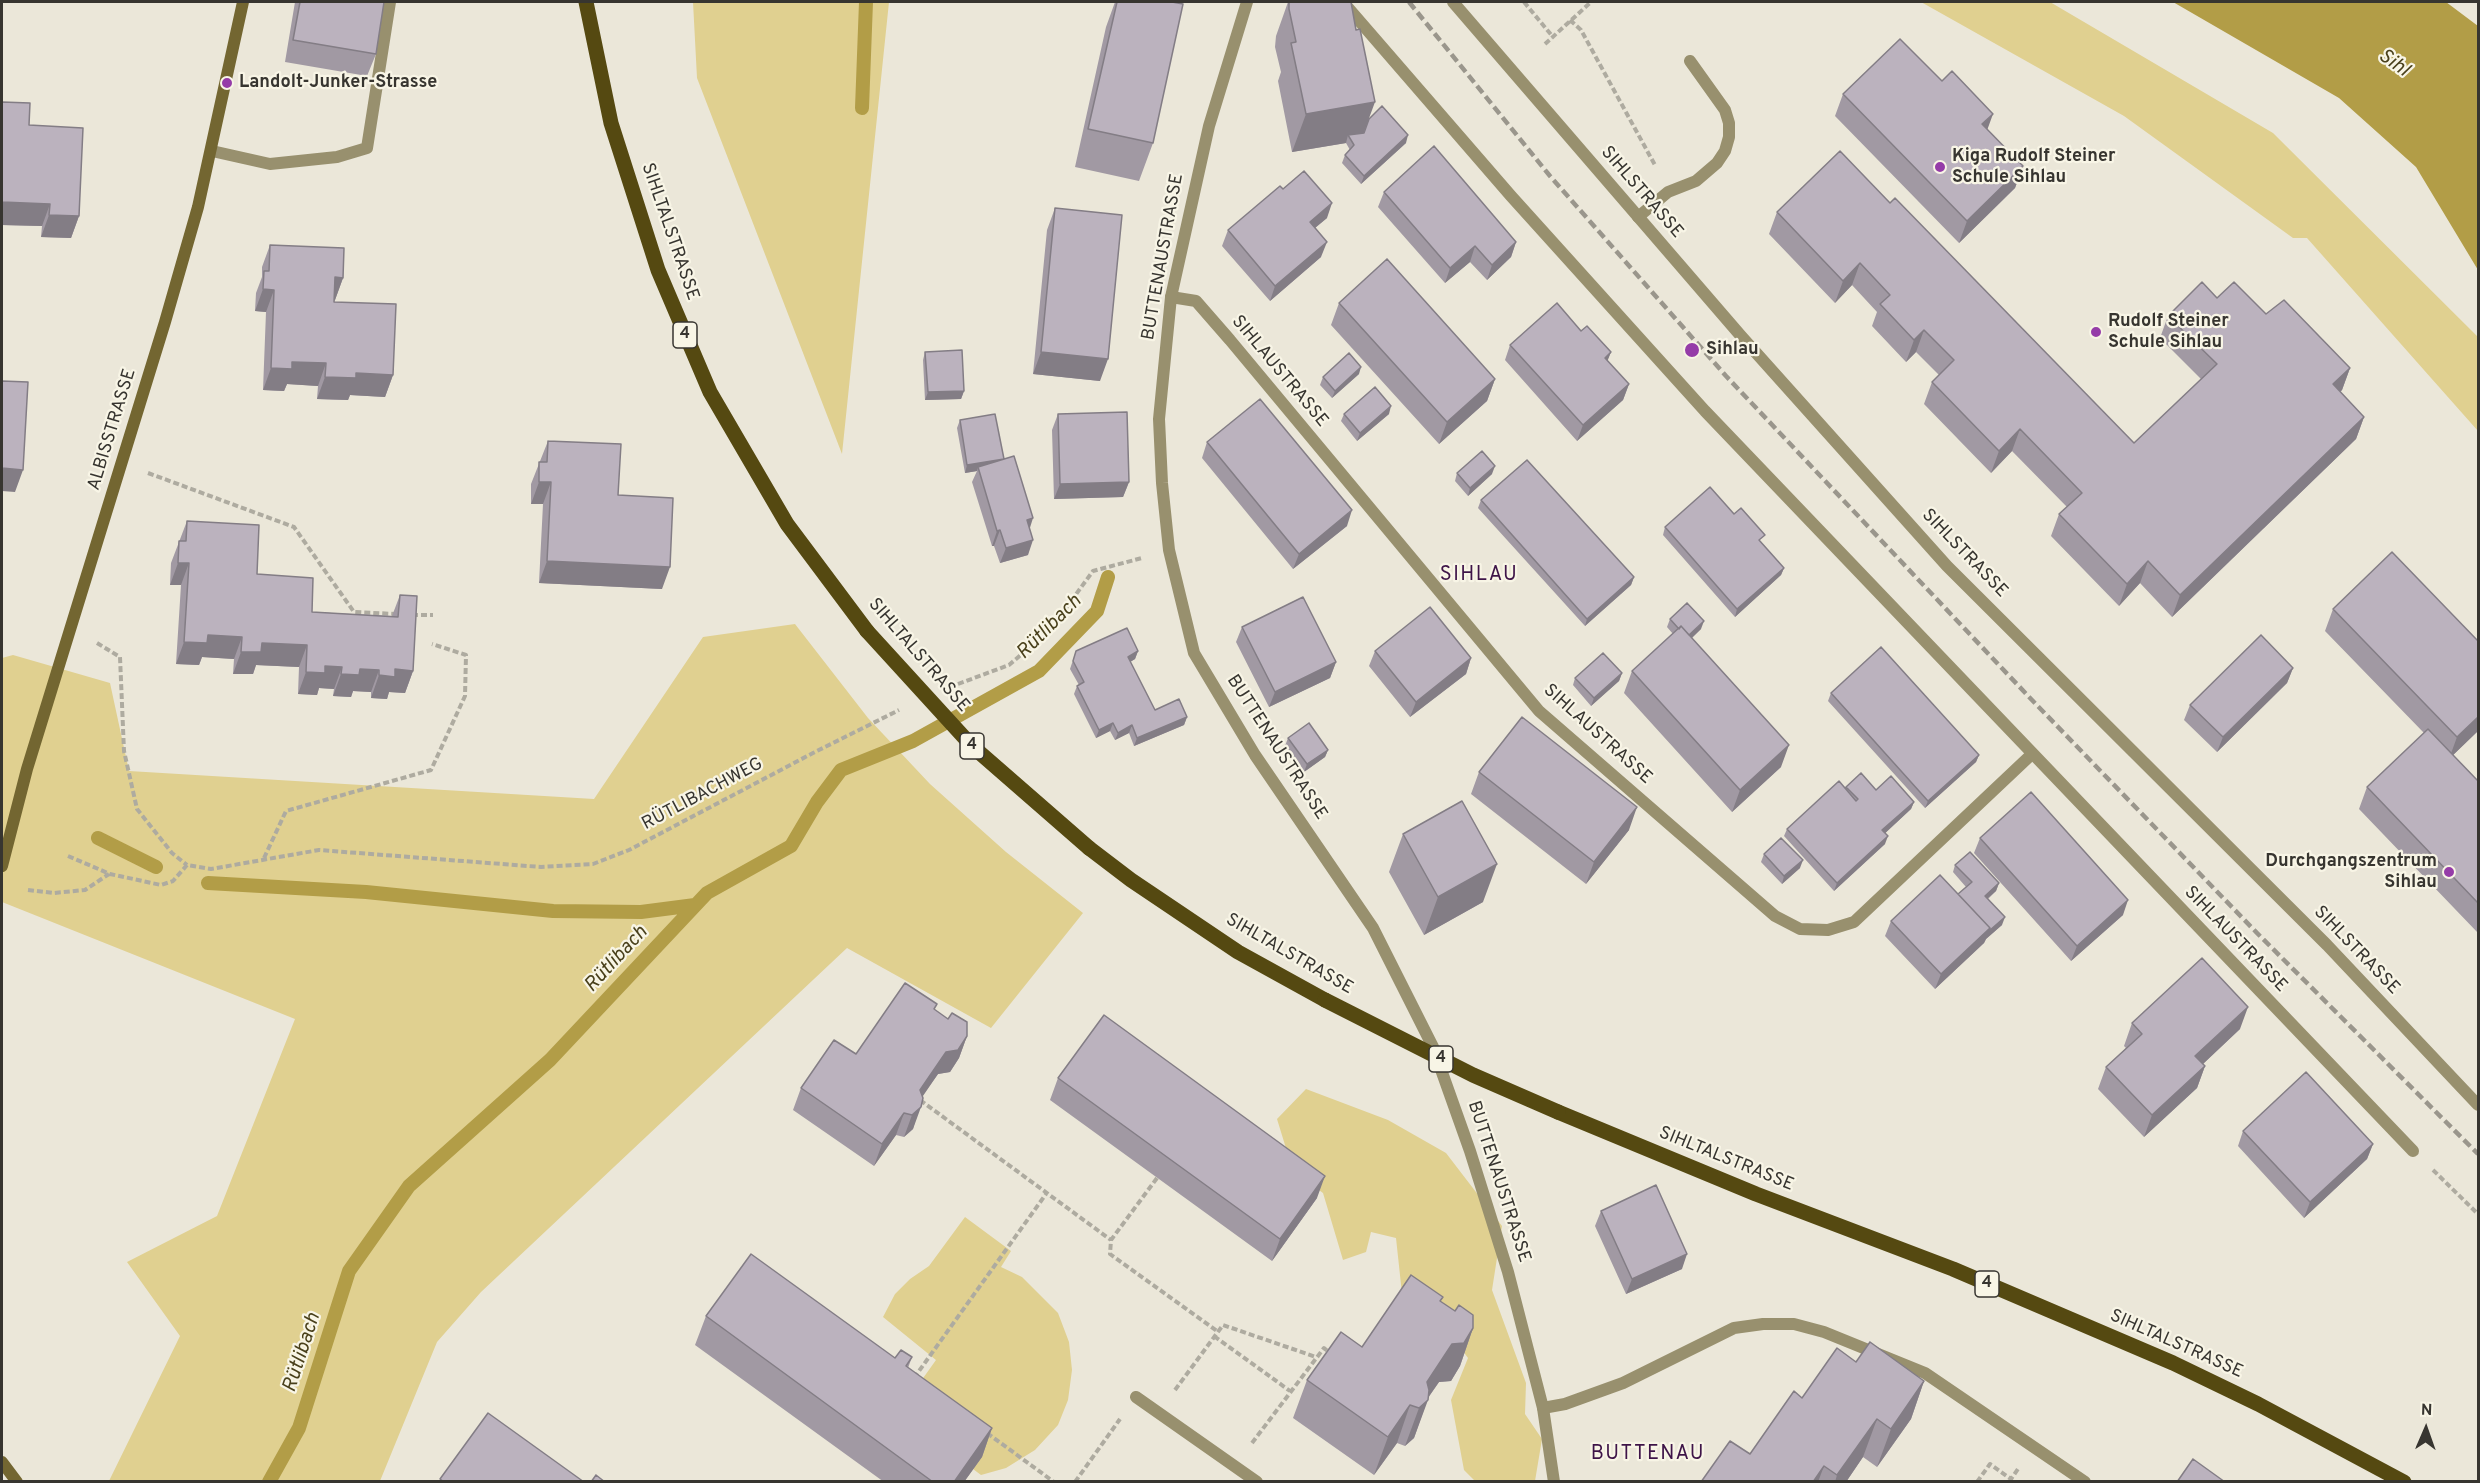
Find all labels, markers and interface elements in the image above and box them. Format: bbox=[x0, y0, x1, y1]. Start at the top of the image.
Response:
water label: Sihl bbox=[2373, 45, 2413, 83]
place label: Landolt-Junker-Strasse bbox=[239, 72, 437, 94]
marker: Landolt-Junker-Strasse bbox=[220, 76, 234, 90]
street label: SIHLSTRASSE bbox=[1595, 143, 1687, 243]
place label: Kiga Rudolf Steiner Schule Sihlau bbox=[1952, 146, 2115, 188]
marker: Kiga Rudolf Steiner Schule Sihlau bbox=[1933, 160, 1947, 174]
street label: SIHLTALSTRASSE bbox=[635, 161, 703, 303]
street label: BUTTENAUSTRASSE bbox=[1139, 172, 1189, 342]
place label: Rudolf Steiner Schule Sihlau bbox=[2108, 311, 2229, 354]
street label: SIHLAUSTRASSE bbox=[1226, 312, 1332, 432]
road number: 4 bbox=[673, 322, 697, 348]
marker: Rudolf Steiner Schule Sihlau bbox=[2089, 325, 2103, 339]
place label: Sihlau bbox=[1706, 339, 1759, 361]
marker: Sihlau bbox=[1683, 341, 1701, 359]
street label: ALBISSTRASSE bbox=[84, 367, 142, 493]
street label: SIHLSTRASSE bbox=[1916, 505, 2012, 603]
district label: SIHLAU bbox=[1440, 564, 1518, 588]
water label: Rütlibach bbox=[1012, 590, 1088, 666]
street label: SIHLTALSTRASSE bbox=[863, 595, 973, 717]
street label: BUTTENAUSTRASSE bbox=[1221, 671, 1331, 825]
street label: SIHLAUSTRASSE bbox=[1538, 680, 1656, 790]
road number: 4 bbox=[960, 733, 984, 759]
street label: RÜTLIBACHWEG bbox=[639, 754, 767, 836]
place label: Durchgangszentrum Sihlau bbox=[2265, 851, 2437, 894]
marker: Durchgangszentrum Sihlau bbox=[2442, 865, 2456, 879]
street label: SIHLAUSTRASSE bbox=[2179, 882, 2291, 998]
street label: SIHLSTRASSE bbox=[2308, 902, 2404, 1000]
street label: SIHLTALSTRASSE bbox=[1221, 910, 1357, 1000]
water label: Rütlibach bbox=[580, 922, 654, 998]
road number: 4 bbox=[1429, 1046, 1453, 1072]
street label: BUTTENAUSTRASSE bbox=[1462, 1098, 1534, 1266]
street label: SIHLTALSTRASSE bbox=[1655, 1123, 1797, 1197]
road number: 4 bbox=[1975, 1271, 1999, 1297]
street label: SIHLTALSTRASSE bbox=[2106, 1306, 2246, 1384]
water label: Rütlibach bbox=[279, 1310, 327, 1396]
north arrow bbox=[2396, 1399, 2456, 1459]
text: N bbox=[2421, 1401, 2433, 1421]
district label: BUTTENAU bbox=[1591, 1443, 1705, 1467]

